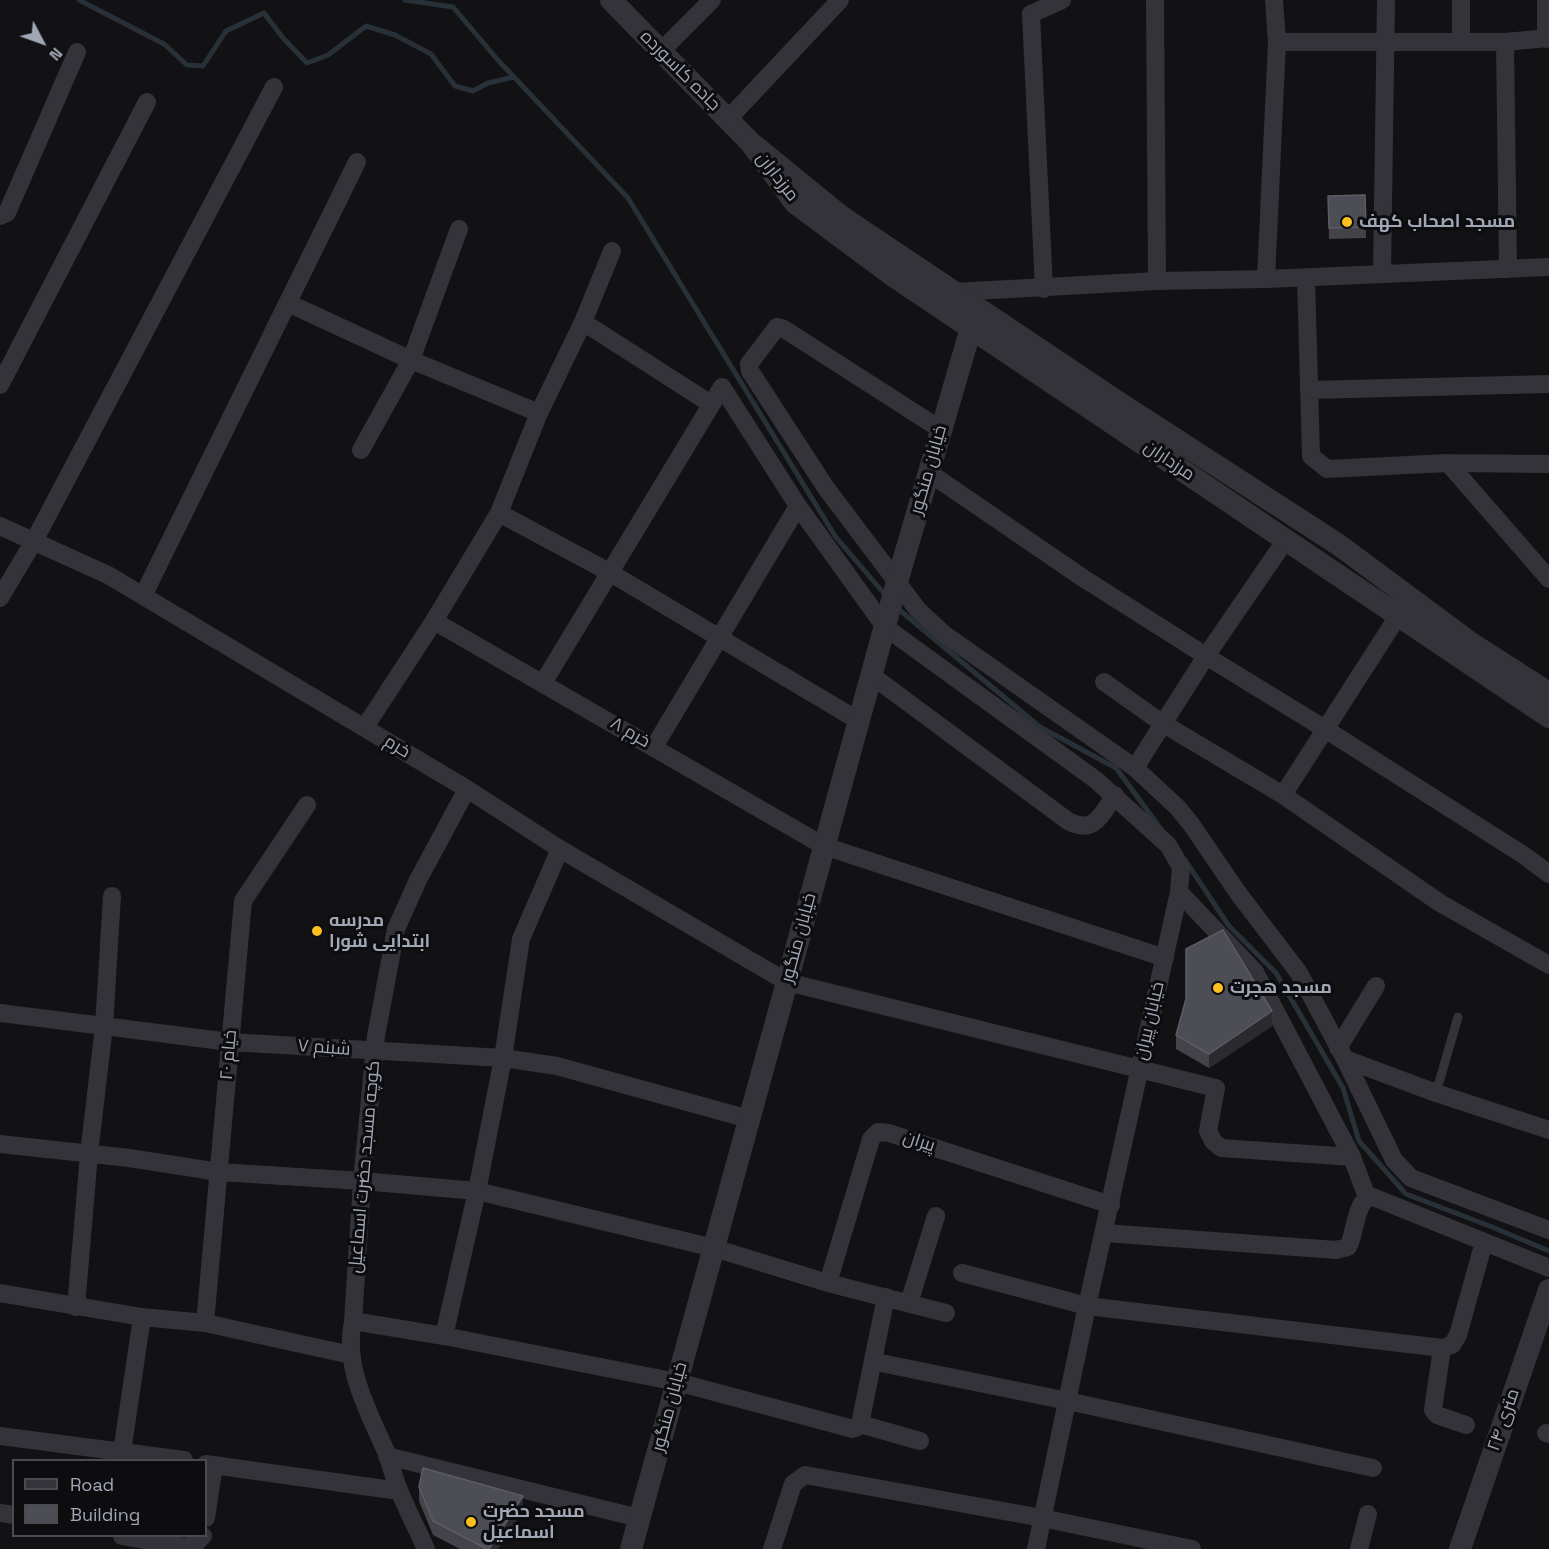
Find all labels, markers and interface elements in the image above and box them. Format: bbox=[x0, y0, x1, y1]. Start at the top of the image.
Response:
north arrow bbox=[12, 12, 72, 72]
street label: جاده کاسورده bbox=[635, 26, 725, 116]
text: N bbox=[45, 43, 67, 65]
street label: مرزداران bbox=[751, 148, 803, 206]
place label: مسجد اصحاب کهف bbox=[1359, 211, 1515, 233]
marker: مسجد اصحاب کهف bbox=[1340, 215, 1354, 229]
street label: خیابان منگور bbox=[906, 423, 952, 517]
street label: مرزداران bbox=[1139, 436, 1199, 486]
street label: خرم ۸ bbox=[606, 713, 654, 753]
street label: خرم bbox=[380, 731, 414, 763]
street label: خیابان منگور bbox=[777, 891, 821, 985]
place label: مدرسه ابتدایی شورا bbox=[329, 910, 430, 952]
marker: مدرسه ابتدایی شورا bbox=[310, 924, 324, 938]
place label: مسجد هجرت bbox=[1230, 977, 1332, 999]
street label: خیابان پیران bbox=[1131, 980, 1169, 1062]
marker: مسجد هجرت bbox=[1211, 981, 1225, 995]
street label: خیام ۲۰ bbox=[216, 1029, 242, 1081]
street label: شبنم ۷ bbox=[297, 1035, 351, 1061]
street label: کوچه مسجد حضرت اسماعیل bbox=[345, 1060, 385, 1274]
street label: پیران bbox=[900, 1127, 938, 1157]
street label: خیابان منگور bbox=[648, 1360, 692, 1454]
street label: ۲۴ متری bbox=[1483, 1386, 1525, 1454]
legend bbox=[12, 1459, 207, 1537]
text: Road bbox=[70, 1473, 114, 1496]
place label: مسجد حضرت اسماعیل bbox=[483, 1501, 585, 1544]
text: Building bbox=[70, 1503, 140, 1526]
marker: مسجد حضرت اسماعیل bbox=[464, 1515, 478, 1529]

